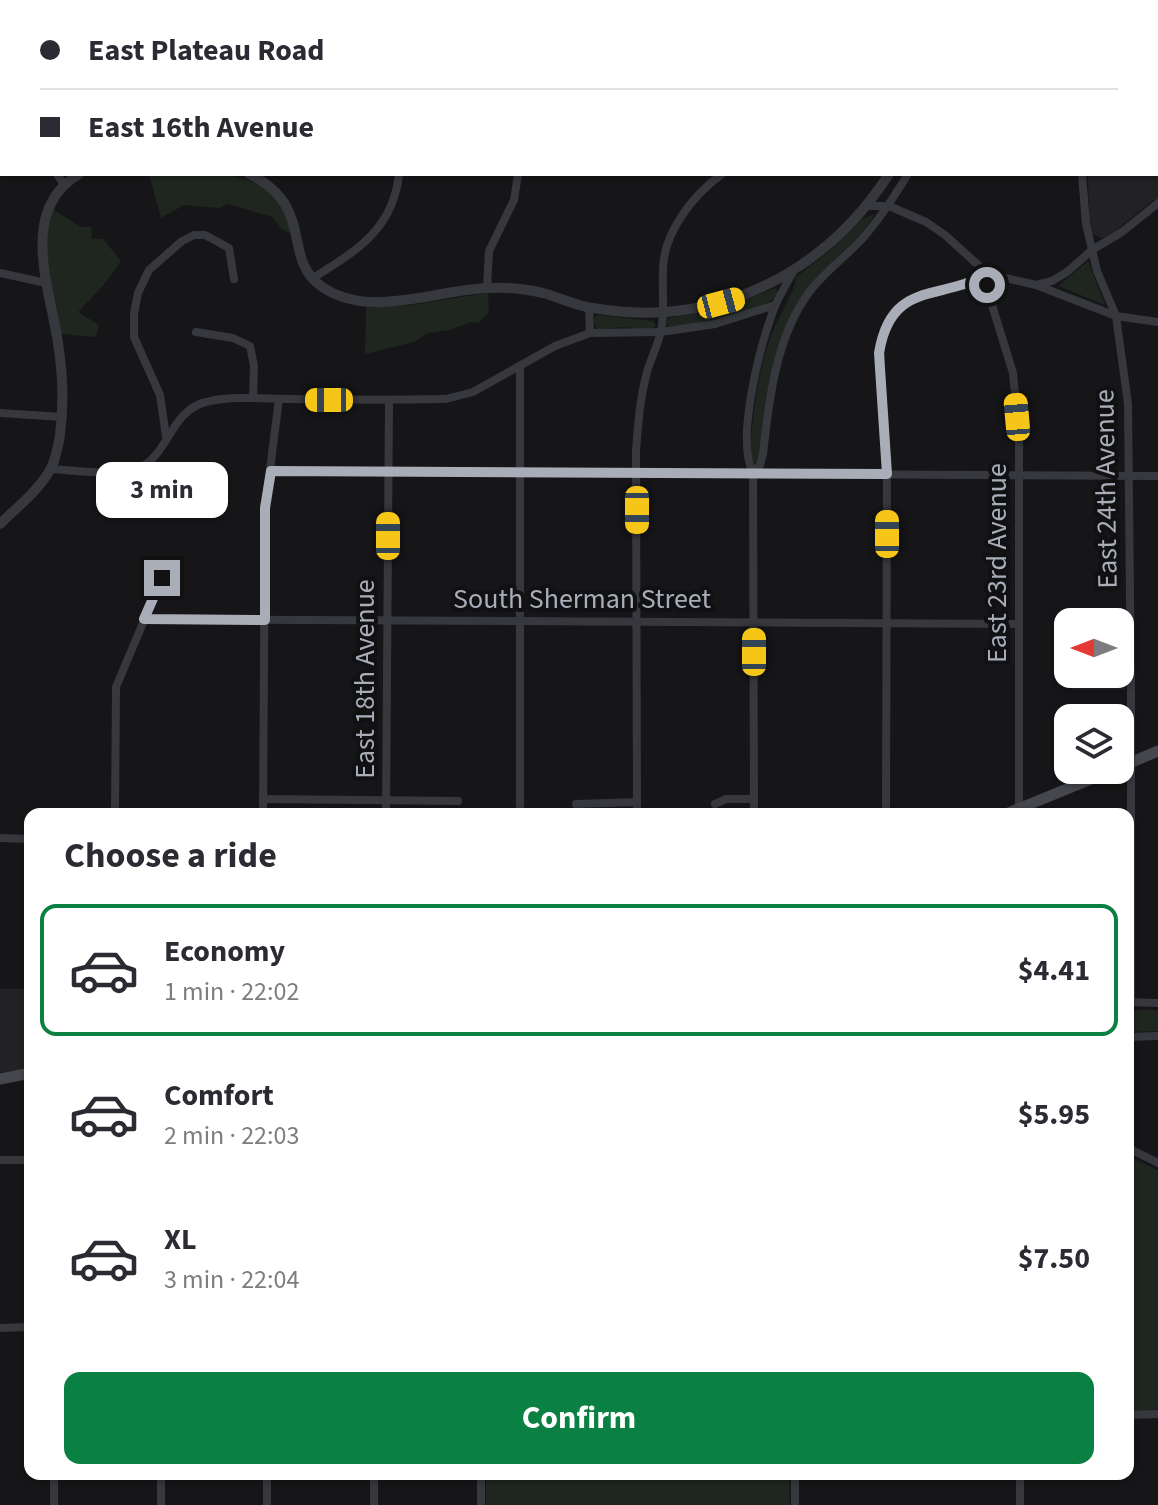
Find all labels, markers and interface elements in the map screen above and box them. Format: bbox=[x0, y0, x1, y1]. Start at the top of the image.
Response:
text: East Plateau Road bbox=[88, 29, 325, 72]
text: East 16th Avenue bbox=[88, 106, 314, 149]
route start bbox=[969, 267, 1005, 303]
car bbox=[695, 285, 747, 321]
car bbox=[305, 388, 353, 412]
street label: East 24th Avenue bbox=[1084, 389, 1128, 589]
car bbox=[1003, 392, 1031, 442]
callout: 3 min bbox=[96, 462, 228, 518]
street label: East 23rd Avenue bbox=[977, 463, 1017, 663]
text: 3 min bbox=[130, 471, 194, 508]
car bbox=[625, 486, 649, 534]
car bbox=[875, 510, 899, 558]
car bbox=[376, 512, 400, 560]
route end bbox=[144, 560, 180, 596]
street label: East 18th Avenue bbox=[345, 579, 385, 779]
street label: South Sherman Street bbox=[453, 579, 711, 619]
north arrow bbox=[1054, 608, 1134, 688]
map controls bbox=[1054, 608, 1134, 784]
car bbox=[742, 628, 766, 676]
button: layers bbox=[1054, 704, 1134, 784]
text: Choose a ride bbox=[64, 830, 277, 881]
text: Economy bbox=[164, 930, 285, 973]
icon: car bbox=[68, 934, 140, 1006]
text: $4.41 bbox=[1018, 949, 1090, 992]
text: 1 min · 22:02 bbox=[164, 973, 299, 1010]
text: Comfort bbox=[164, 1074, 274, 1117]
icon: car bbox=[68, 1078, 140, 1150]
text: $5.95 bbox=[1018, 1093, 1090, 1136]
text: 2 min · 22:03 bbox=[164, 1117, 299, 1154]
text: XL bbox=[164, 1218, 197, 1261]
icon: car bbox=[68, 1222, 140, 1294]
text: $7.50 bbox=[1018, 1237, 1090, 1280]
text: 3 min · 22:04 bbox=[164, 1261, 299, 1298]
button: Confirm bbox=[64, 1372, 1094, 1464]

